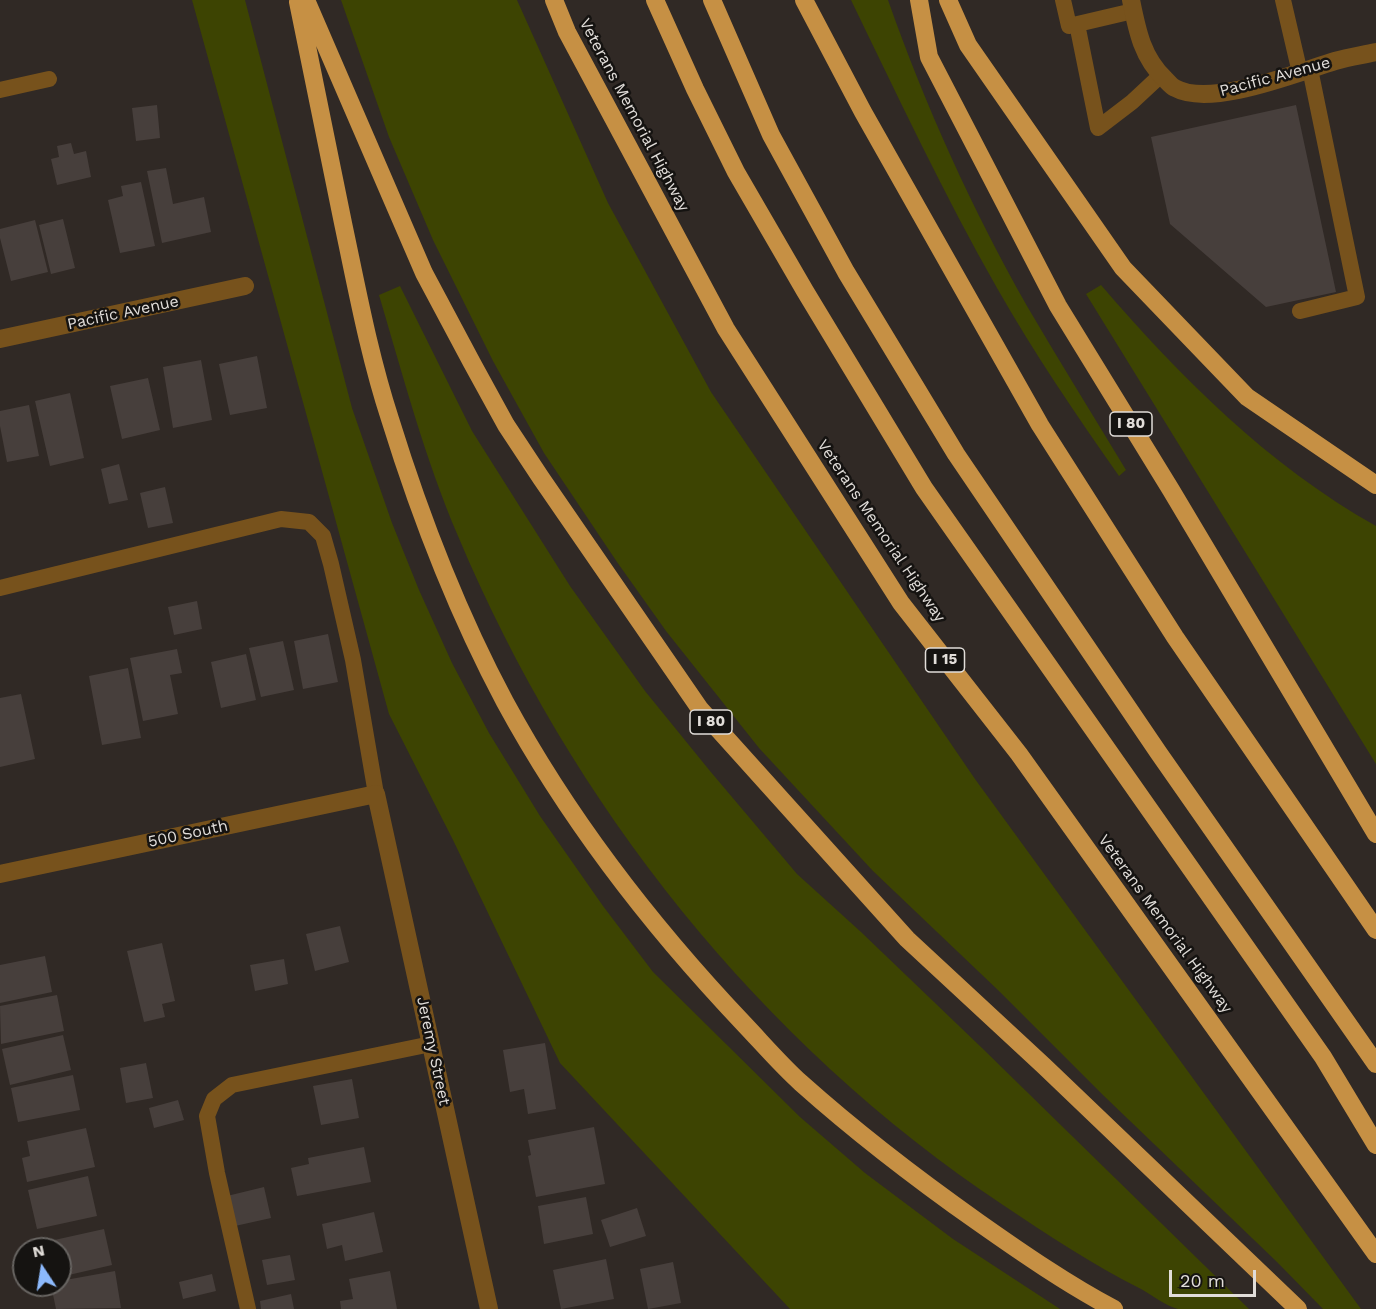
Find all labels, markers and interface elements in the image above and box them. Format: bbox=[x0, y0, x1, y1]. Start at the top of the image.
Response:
street label: Veterans Memorial Highway bbox=[575, 15, 693, 215]
street label: Pacific Avenue bbox=[1218, 53, 1332, 101]
street label: Pacific Avenue bbox=[65, 292, 181, 334]
road number: I 80 bbox=[1110, 412, 1152, 436]
street label: Veterans Memorial Highway bbox=[813, 436, 949, 626]
road number: I 15 bbox=[926, 648, 964, 672]
road number: I 80 bbox=[690, 710, 732, 734]
street label: 500 South bbox=[146, 816, 230, 852]
street label: Veterans Memorial Highway bbox=[1094, 831, 1236, 1017]
street label: Jeremy Street bbox=[412, 995, 454, 1107]
north arrow bbox=[12, 1237, 72, 1297]
text: N bbox=[31, 1240, 46, 1261]
scale bar bbox=[1172, 1258, 1259, 1296]
text: 20 m bbox=[1180, 1270, 1225, 1291]

